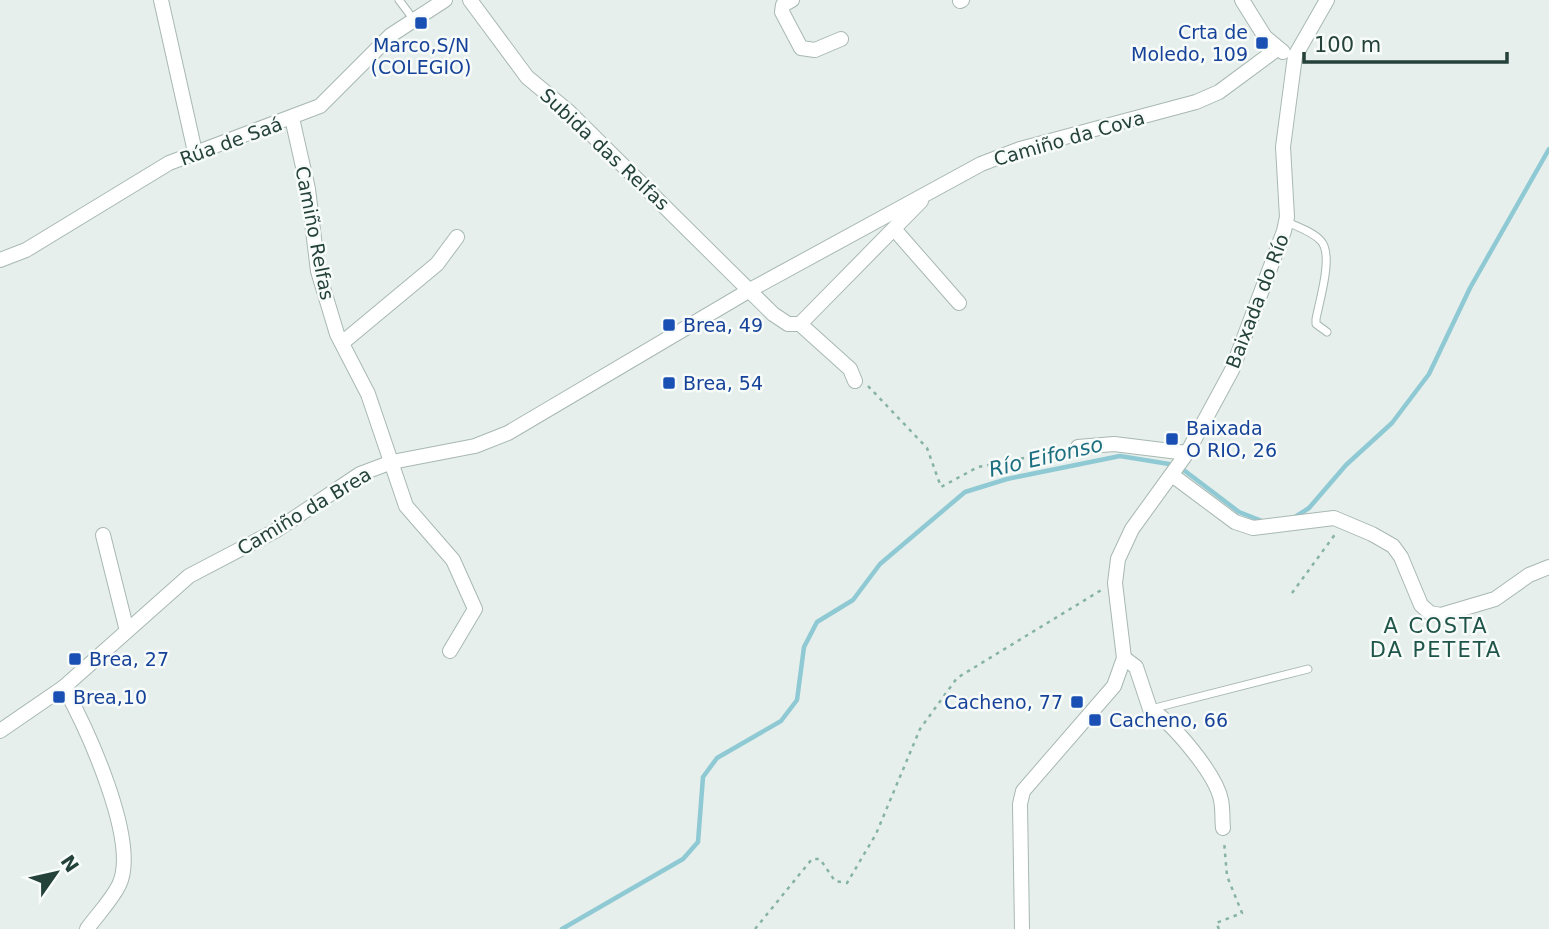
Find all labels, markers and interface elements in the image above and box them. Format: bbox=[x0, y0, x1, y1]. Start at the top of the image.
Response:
marker: Marco,S/N (COLEGIO) bbox=[413, 15, 429, 31]
place label: Crta de Moledo, 109 bbox=[1131, 21, 1248, 65]
scale bar bbox=[1304, 21, 1507, 65]
text: 100 m bbox=[1314, 33, 1381, 57]
place label: Marco,S/N (COLEGIO) bbox=[371, 34, 471, 78]
marker: Crta de Moledo, 109 bbox=[1254, 35, 1270, 51]
street label: Subida das Relfas bbox=[536, 84, 674, 214]
street label: Camiño da Cova bbox=[991, 106, 1147, 170]
street label: Rúa de Saá bbox=[177, 112, 285, 170]
street label: Camiño Relfas bbox=[291, 164, 339, 302]
street label: Baixada do Río bbox=[1221, 231, 1293, 371]
place label: Brea, 49 bbox=[683, 314, 763, 336]
marker: Brea, 49 bbox=[661, 317, 677, 333]
place label: Brea, 54 bbox=[683, 372, 763, 394]
marker: Brea, 54 bbox=[661, 375, 677, 391]
place label: Baixada O RIO, 26 bbox=[1186, 417, 1277, 461]
marker: Baixada O RIO, 26 bbox=[1164, 431, 1180, 447]
water label: Río Eifonso bbox=[987, 432, 1105, 482]
street label: Camiño da Brea bbox=[233, 462, 375, 560]
district label: A COSTA DA PETETA bbox=[1370, 614, 1502, 662]
place label: Brea, 27 bbox=[89, 648, 169, 670]
marker: Brea, 27 bbox=[67, 651, 83, 667]
place label: Brea,10 bbox=[73, 686, 147, 708]
marker: Brea,10 bbox=[51, 689, 67, 705]
place label: Cacheno, 77 bbox=[944, 691, 1063, 713]
marker: Cacheno, 77 bbox=[1069, 694, 1085, 710]
place label: Cacheno, 66 bbox=[1109, 709, 1228, 731]
marker: Cacheno, 66 bbox=[1087, 712, 1103, 728]
north arrow bbox=[21, 838, 91, 908]
text: N bbox=[57, 851, 84, 876]

